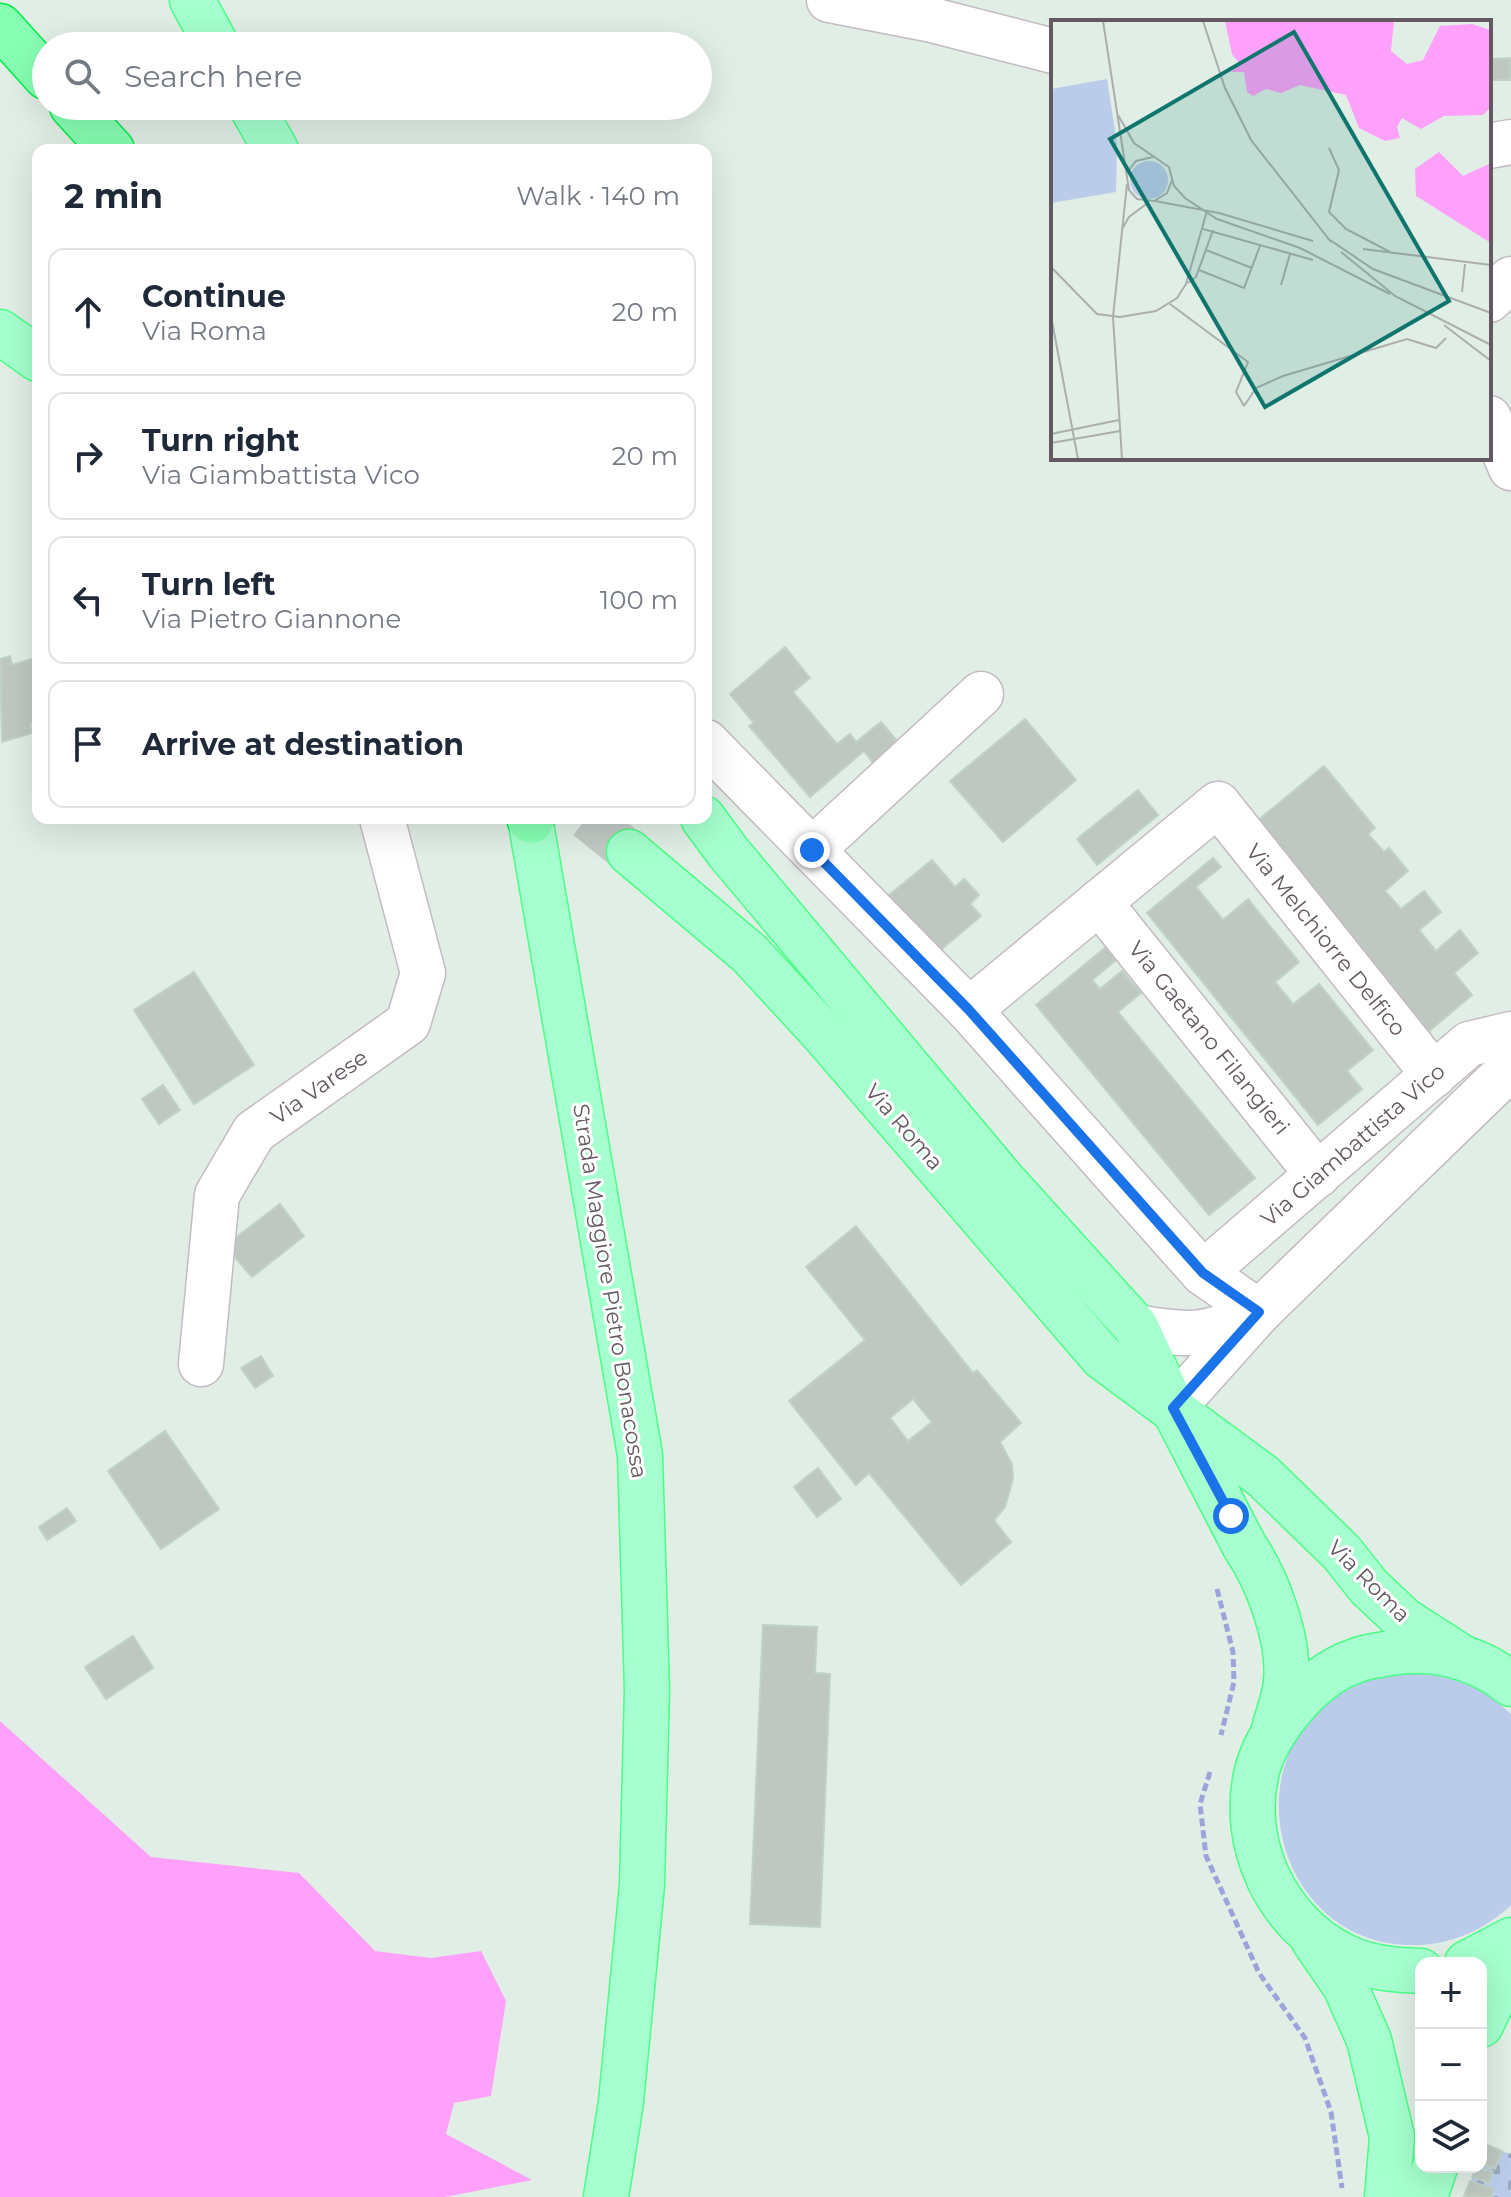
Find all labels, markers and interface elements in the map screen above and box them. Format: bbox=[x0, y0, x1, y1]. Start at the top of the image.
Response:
inset map bbox=[1051, 20, 1491, 460]
search box bbox=[32, 32, 712, 120]
icon: search bbox=[60, 54, 104, 98]
text: Search here bbox=[124, 58, 302, 95]
text: 2 min bbox=[64, 175, 163, 217]
text: Walk · 140 m bbox=[516, 180, 680, 212]
text: Continue bbox=[142, 278, 286, 315]
icon: ahead bbox=[66, 290, 110, 334]
text: 20 m bbox=[612, 296, 678, 328]
text: Via Roma bbox=[142, 315, 267, 347]
text: Turn right bbox=[142, 422, 299, 459]
icon: right bbox=[66, 434, 110, 478]
text: 20 m bbox=[612, 440, 678, 472]
text: Via Giambattista Vico bbox=[142, 459, 420, 491]
text: Turn left bbox=[142, 566, 275, 603]
icon: left bbox=[66, 578, 110, 622]
text: 100 m bbox=[600, 584, 678, 616]
text: Via Pietro Giannone bbox=[142, 603, 401, 635]
icon: arrive bbox=[66, 722, 110, 766]
text: Arrive at destination bbox=[142, 726, 464, 763]
route end bbox=[794, 832, 830, 868]
street label: Via Melchiorre Delfico bbox=[1240, 838, 1412, 1042]
street label: Via Gaetano Filangieri bbox=[1123, 936, 1295, 1140]
street label: Via Varese bbox=[265, 1044, 373, 1130]
street label: Via Giambattista Vico bbox=[1255, 1058, 1451, 1232]
street label: Via Roma bbox=[859, 1078, 949, 1176]
street label: Strada Maggiore Pietro Bonacossa bbox=[567, 1102, 653, 1480]
route start bbox=[1213, 1498, 1249, 1534]
street label: Via Roma bbox=[1322, 1534, 1416, 1628]
map controls bbox=[1415, 1957, 1487, 2173]
button: + bbox=[1415, 1957, 1487, 2029]
button: − bbox=[1415, 2029, 1487, 2101]
button: layers bbox=[1415, 2101, 1487, 2173]

